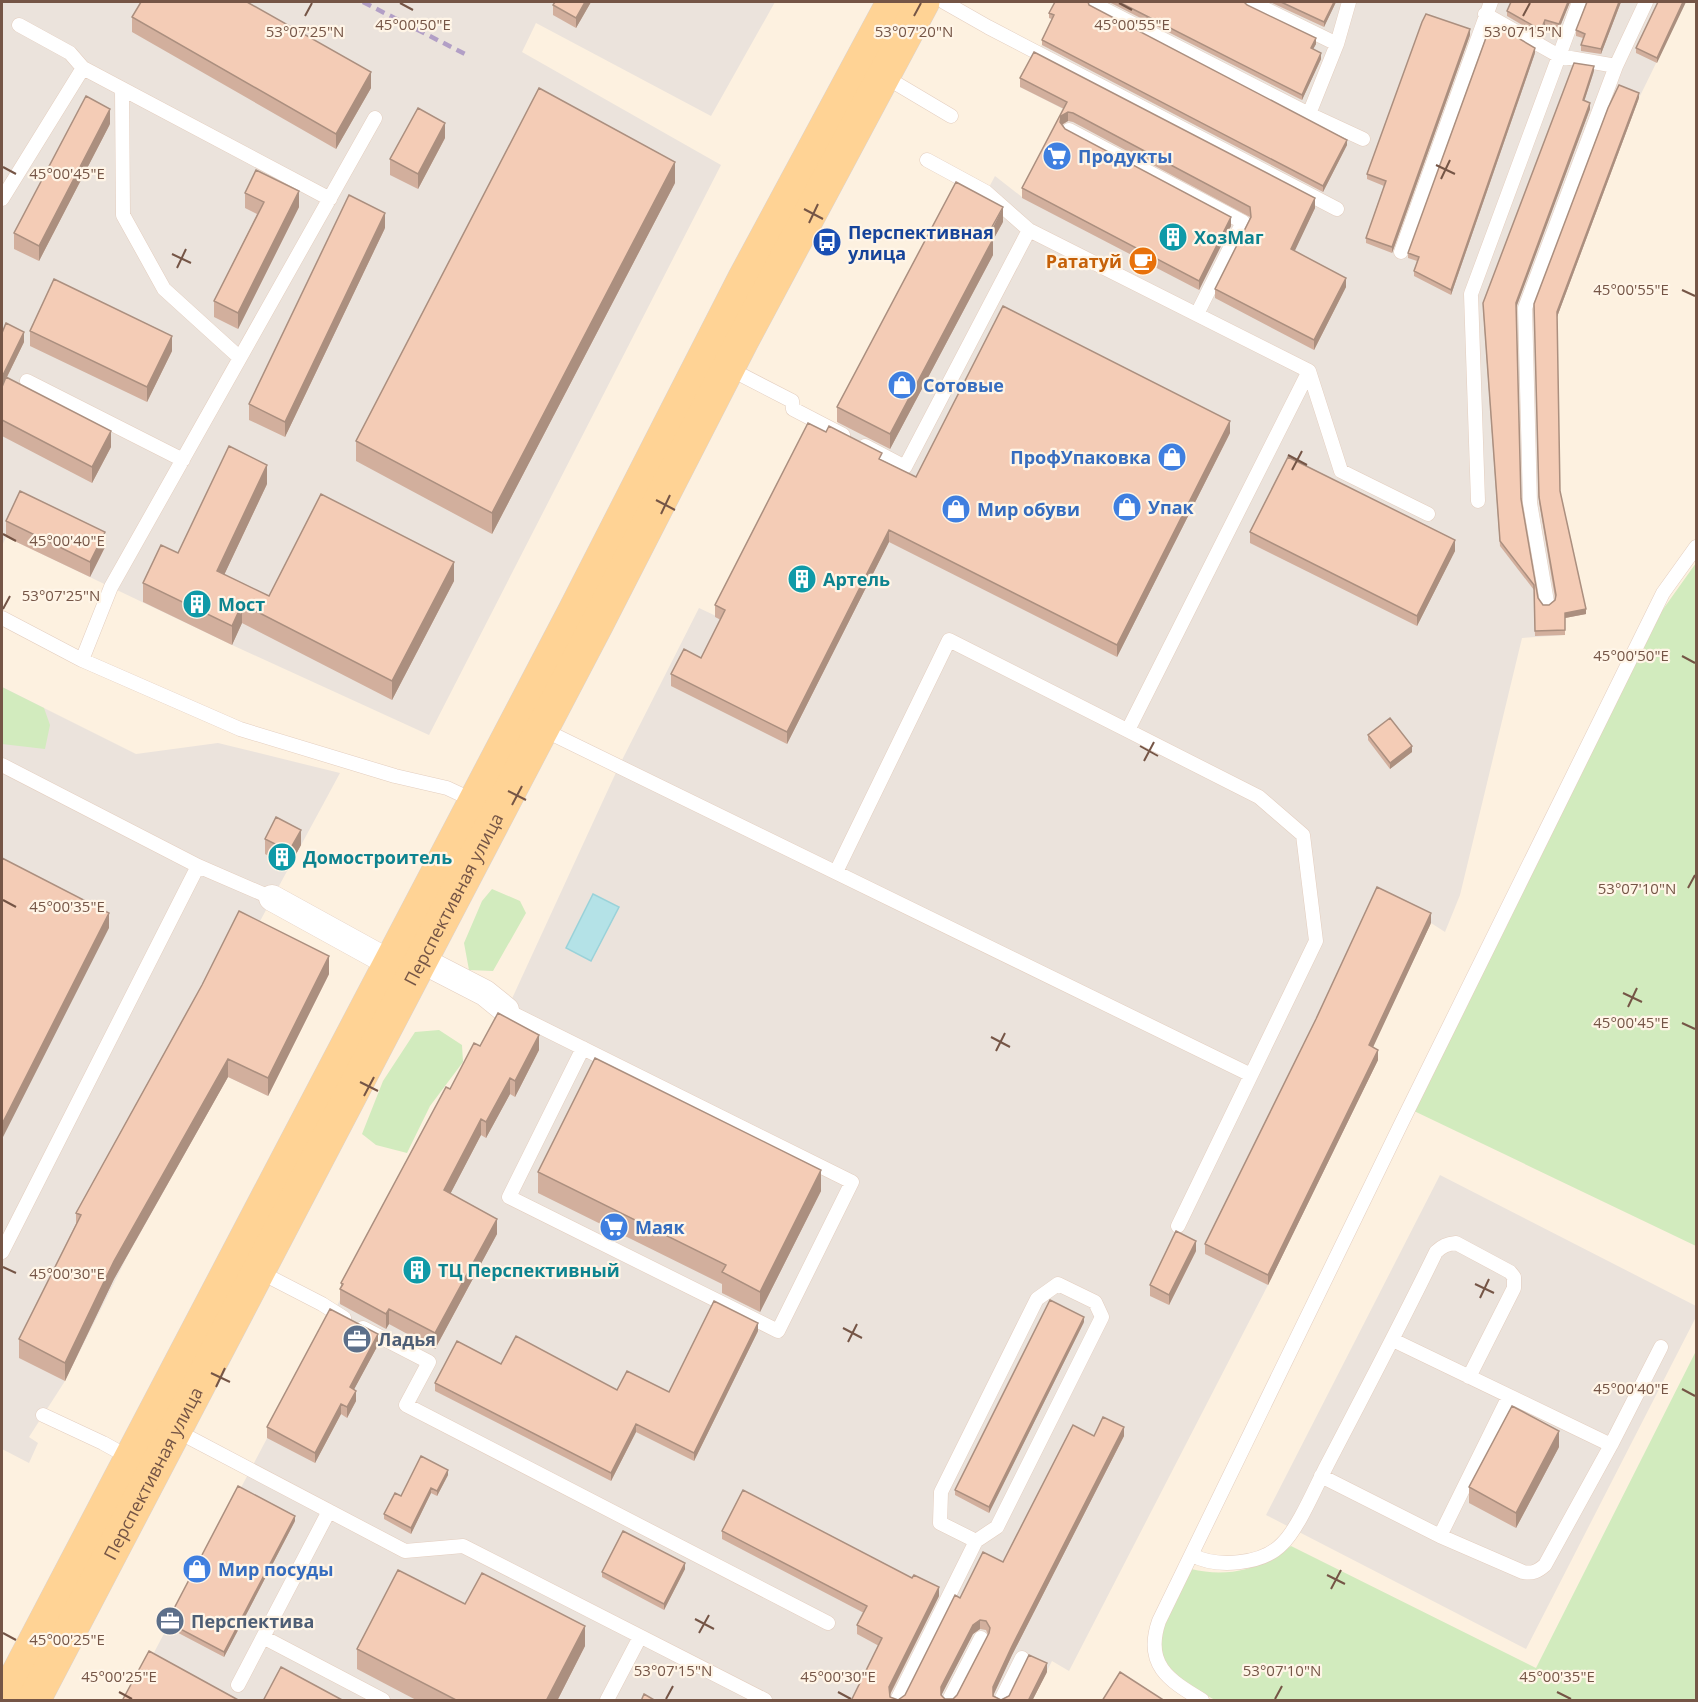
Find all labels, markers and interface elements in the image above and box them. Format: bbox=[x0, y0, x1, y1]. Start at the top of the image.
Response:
text: 45°00'50"E bbox=[375, 14, 451, 34]
text: 45°00'55"E bbox=[1094, 14, 1170, 34]
text: 53°07'25"N bbox=[266, 21, 344, 41]
text: 53°07'20"N bbox=[875, 21, 953, 41]
text: 53°07'15"N bbox=[1484, 21, 1562, 41]
supermarket icon: Продукты bbox=[1041, 140, 1073, 172]
place label: Продукты bbox=[1078, 144, 1173, 168]
text: 45°00'45"E bbox=[29, 163, 105, 183]
place label: Перспективная улица bbox=[848, 220, 994, 265]
building icon: ХозМаг bbox=[1157, 221, 1189, 253]
place label: ХозМаг bbox=[1194, 225, 1264, 249]
bus stop icon: Перспективная улица bbox=[811, 226, 843, 258]
cafe icon: Рататуй bbox=[1127, 245, 1159, 277]
place label: Рататуй bbox=[1046, 249, 1122, 273]
text: 45°00'55"E bbox=[1593, 279, 1669, 299]
shop icon: Сотовые bbox=[886, 369, 918, 401]
place label: Сотовые bbox=[923, 373, 1004, 397]
shop icon: ПрофУпаковка bbox=[1156, 441, 1188, 473]
place label: ПрофУпаковка bbox=[1010, 445, 1151, 469]
shop icon: Упак bbox=[1111, 491, 1143, 523]
shop icon: Мир обуви bbox=[940, 493, 972, 525]
place label: Упак bbox=[1148, 495, 1195, 519]
place label: Мир обуви bbox=[977, 497, 1080, 521]
text: 45°00'40"E bbox=[29, 530, 105, 550]
building icon: Артель bbox=[786, 563, 818, 595]
place label: Артель bbox=[823, 567, 890, 591]
text: 53°07'25"N bbox=[22, 585, 100, 605]
building icon: Мост bbox=[181, 588, 213, 620]
place label: Мост bbox=[218, 592, 265, 616]
text: 45°00'50"E bbox=[1593, 645, 1669, 665]
street label: Перспективная улица bbox=[398, 808, 508, 990]
building icon: Домостроитель bbox=[266, 841, 298, 873]
place label: Домостроитель bbox=[303, 845, 452, 869]
text: 53°07'10"N bbox=[1598, 878, 1676, 898]
text: 45°00'35"E bbox=[29, 896, 105, 916]
text: 45°00'45"E bbox=[1593, 1012, 1669, 1032]
supermarket icon: Маяк bbox=[598, 1211, 630, 1243]
place label: Маяк bbox=[635, 1215, 686, 1239]
building icon: ТЦ Перспективный bbox=[401, 1254, 433, 1286]
place label: ТЦ Перспективный bbox=[438, 1258, 620, 1282]
text: 45°00'30"E bbox=[29, 1263, 105, 1283]
office icon: Ладья bbox=[341, 1323, 373, 1355]
place label: Ладья bbox=[378, 1327, 436, 1351]
text: 45°00'40"E bbox=[1593, 1378, 1669, 1398]
street label: Перспективная улица bbox=[98, 1383, 208, 1564]
shop icon: Мир посуды bbox=[181, 1553, 213, 1585]
place label: Мир посуды bbox=[218, 1557, 334, 1581]
office icon: Перспектива bbox=[154, 1605, 186, 1637]
place label: Перспектива bbox=[191, 1609, 314, 1633]
text: 45°00'25"E bbox=[29, 1629, 105, 1649]
text: 53°07'15"N bbox=[634, 1660, 712, 1680]
text: 53°07'10"N bbox=[1243, 1660, 1321, 1680]
text: 45°00'25"E bbox=[81, 1666, 157, 1686]
text: 45°00'30"E bbox=[800, 1666, 876, 1686]
text: 45°00'35"E bbox=[1519, 1666, 1595, 1686]

